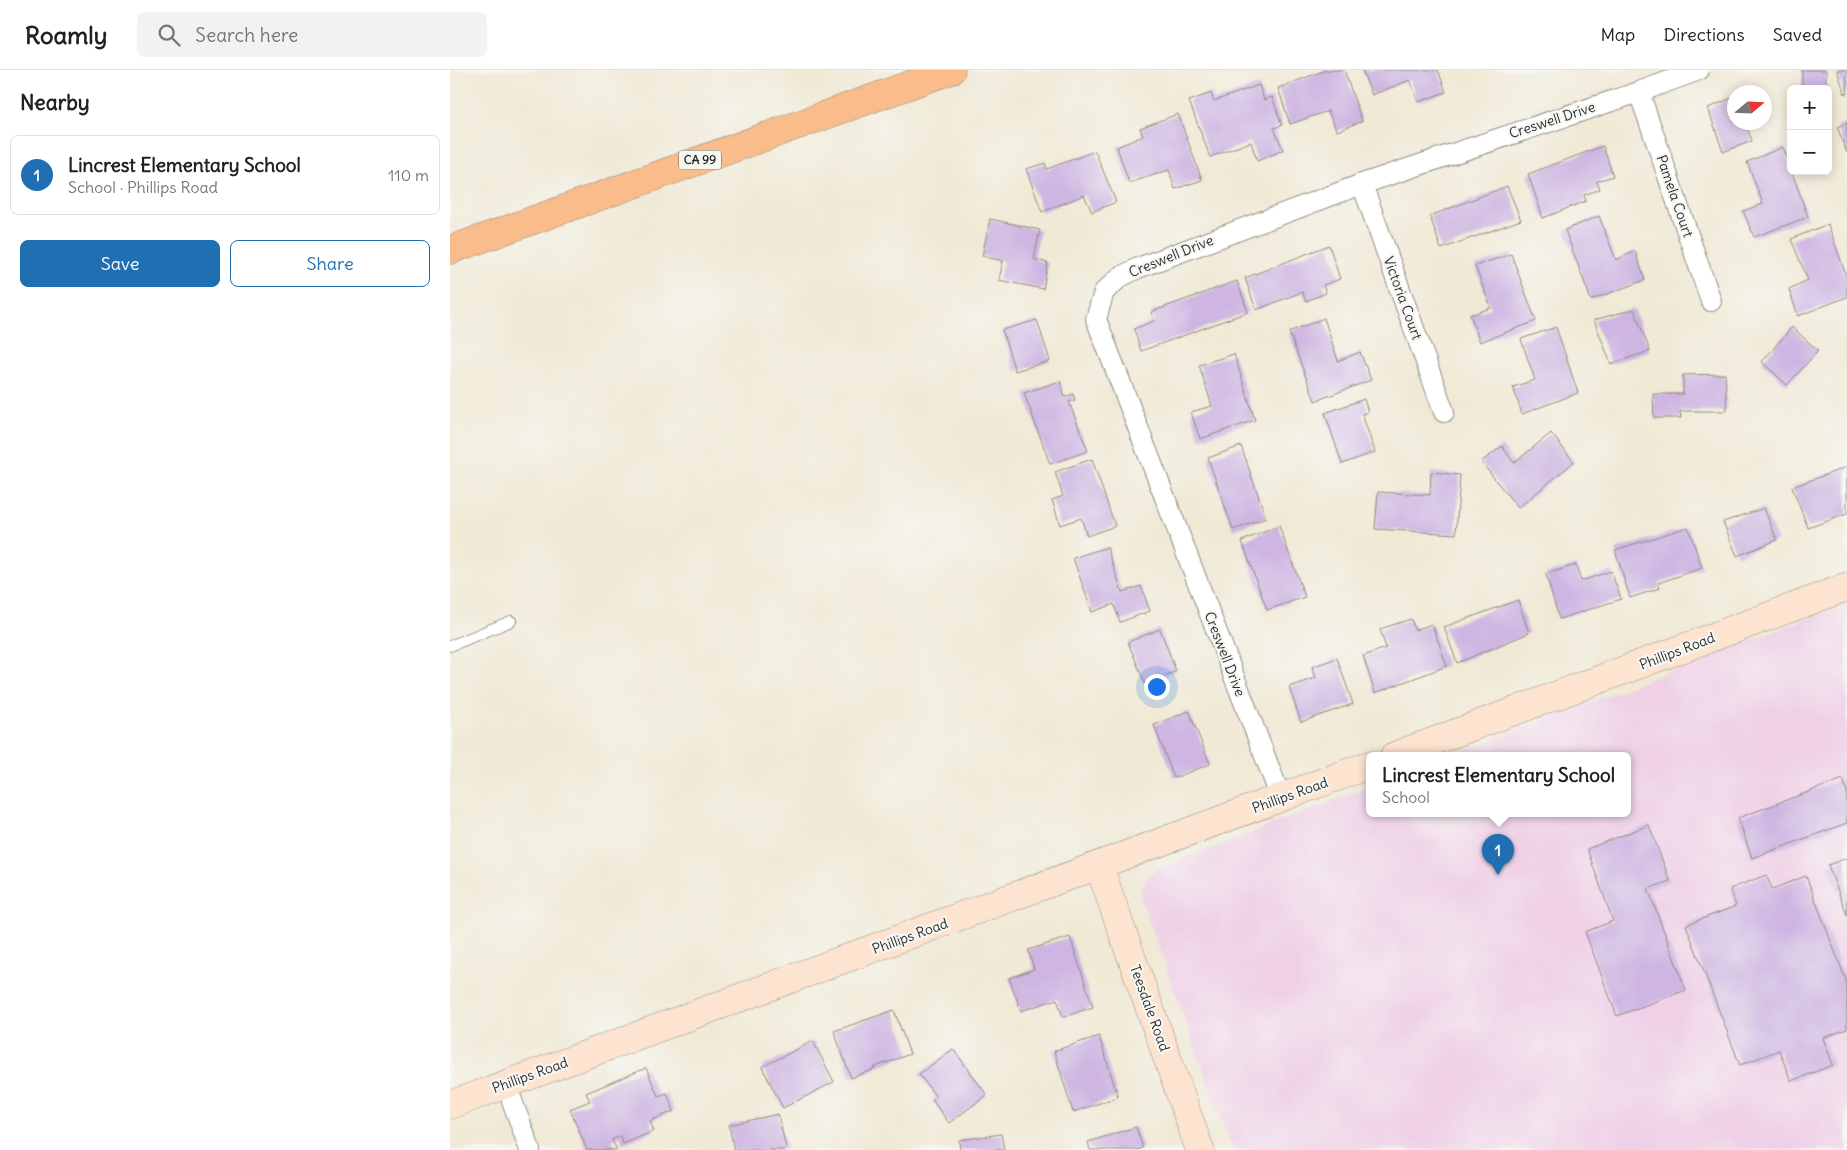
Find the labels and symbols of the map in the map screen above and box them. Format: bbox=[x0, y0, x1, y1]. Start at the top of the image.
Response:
north arrow bbox=[1727, 85, 1772, 130]
street label: Creswell Drive bbox=[1507, 98, 1597, 142]
road number: CA 99 bbox=[679, 150, 721, 170]
street label: Pamela Court bbox=[1653, 152, 1698, 240]
street label: Creswell Drive bbox=[1126, 231, 1216, 281]
street label: Victoria Court bbox=[1380, 254, 1426, 342]
street label: Creswell Drive bbox=[1201, 609, 1249, 699]
street label: Phillips Road bbox=[1637, 628, 1717, 674]
your location bbox=[1144, 674, 1170, 700]
street label: Phillips Road bbox=[1250, 773, 1330, 817]
pin: 1 bbox=[1482, 834, 1514, 875]
street label: Phillips Road bbox=[870, 914, 950, 958]
street label: Teesdale Road bbox=[1126, 962, 1174, 1054]
street label: Phillips Road bbox=[490, 1053, 570, 1097]

